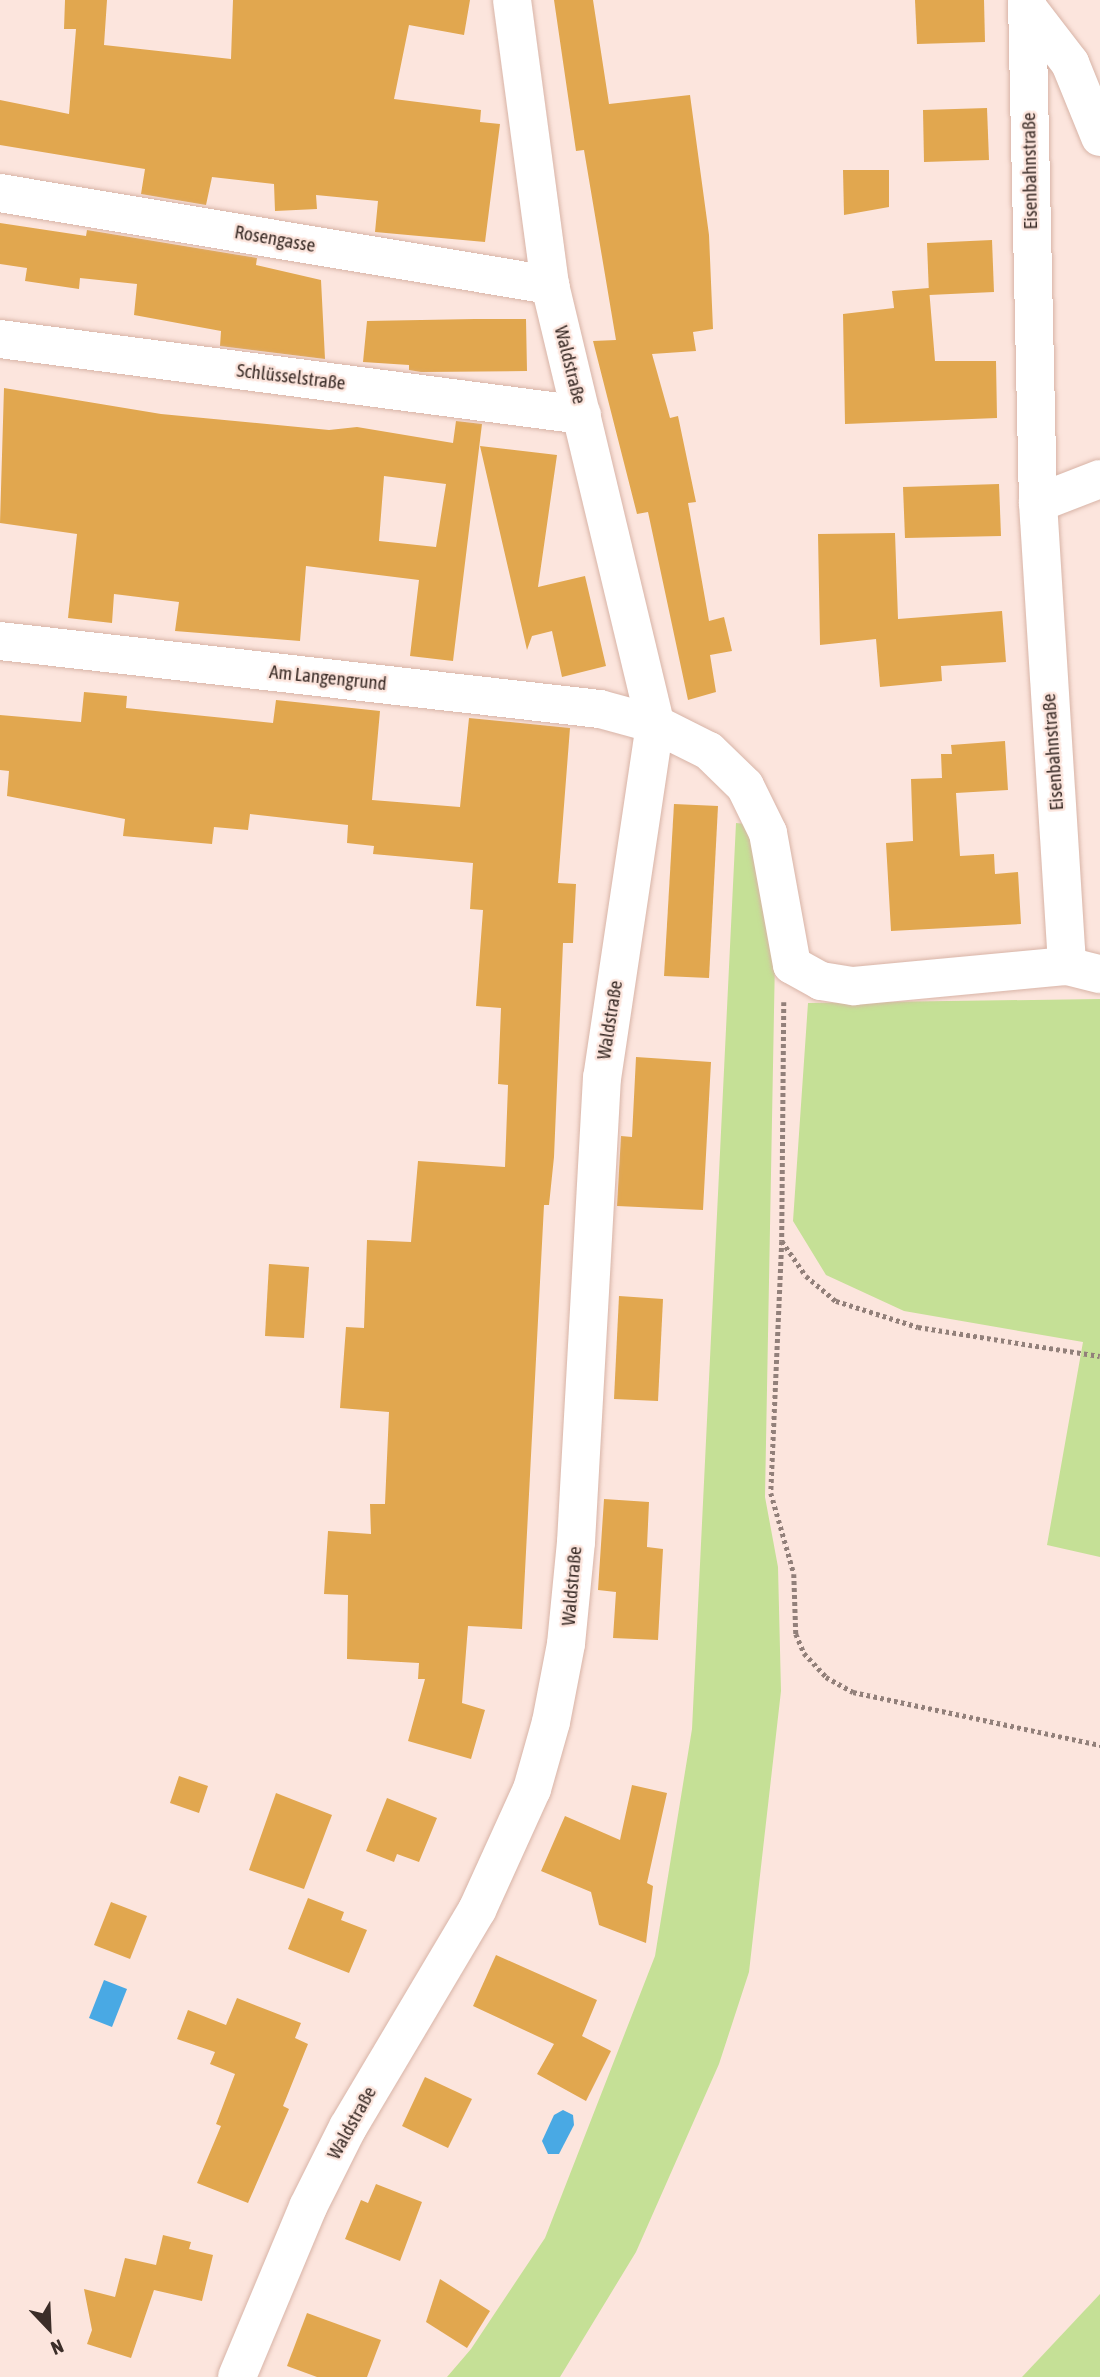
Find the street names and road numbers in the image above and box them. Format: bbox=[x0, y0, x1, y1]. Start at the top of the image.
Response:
street label: Eisenbahnstraße bbox=[1018, 112, 1042, 230]
street label: Rosengasse bbox=[233, 221, 317, 257]
street label: Waldstraße bbox=[549, 324, 591, 406]
street label: Schlüsselstraße bbox=[235, 359, 347, 395]
street label: Am Langengrund bbox=[268, 661, 388, 695]
street label: Eisenbahnstraße bbox=[1038, 693, 1068, 811]
street label: Waldstraße bbox=[593, 979, 627, 1061]
street label: Waldstraße bbox=[557, 1545, 587, 1627]
street label: Waldstraße bbox=[323, 2083, 381, 2163]

